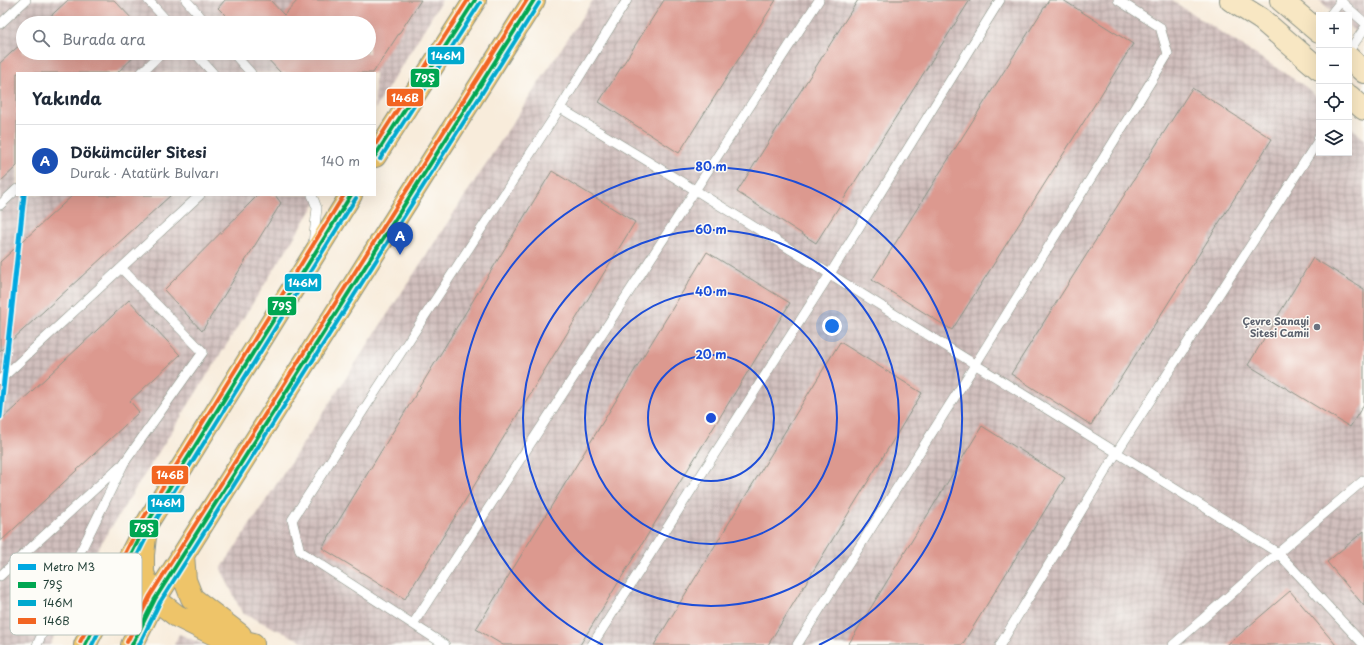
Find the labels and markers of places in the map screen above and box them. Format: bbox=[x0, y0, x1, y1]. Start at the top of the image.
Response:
pin: A bbox=[387, 222, 413, 255]
place label: Çevre Sanayi Sitesi Camii bbox=[1242, 313, 1309, 340]
marker: Çevre Sanayi Sitesi Camii bbox=[1312, 322, 1322, 332]
centre of rings bbox=[704, 411, 718, 425]

